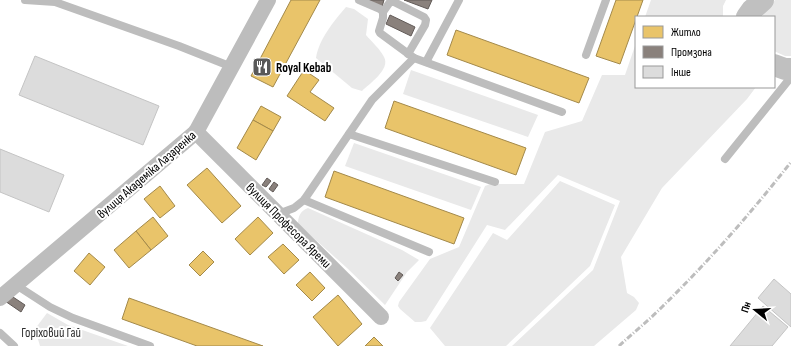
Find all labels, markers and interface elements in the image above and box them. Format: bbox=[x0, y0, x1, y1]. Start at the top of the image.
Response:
legend bbox=[635, 16, 775, 88]
text: Житло bbox=[671, 25, 701, 40]
text: Промзона bbox=[671, 45, 712, 60]
restaurant icon: Royal Kebab bbox=[251, 56, 273, 78]
place label: Royal Kebab bbox=[276, 60, 332, 76]
text: Інше bbox=[671, 65, 691, 80]
street label: вулиця Академіка Лазаренка bbox=[94, 127, 199, 222]
street label: вулиця Професора Яреми bbox=[242, 180, 334, 272]
north arrow bbox=[735, 290, 775, 330]
text: Пн bbox=[738, 300, 754, 314]
park label: Горіховий Гай bbox=[21, 325, 81, 341]

